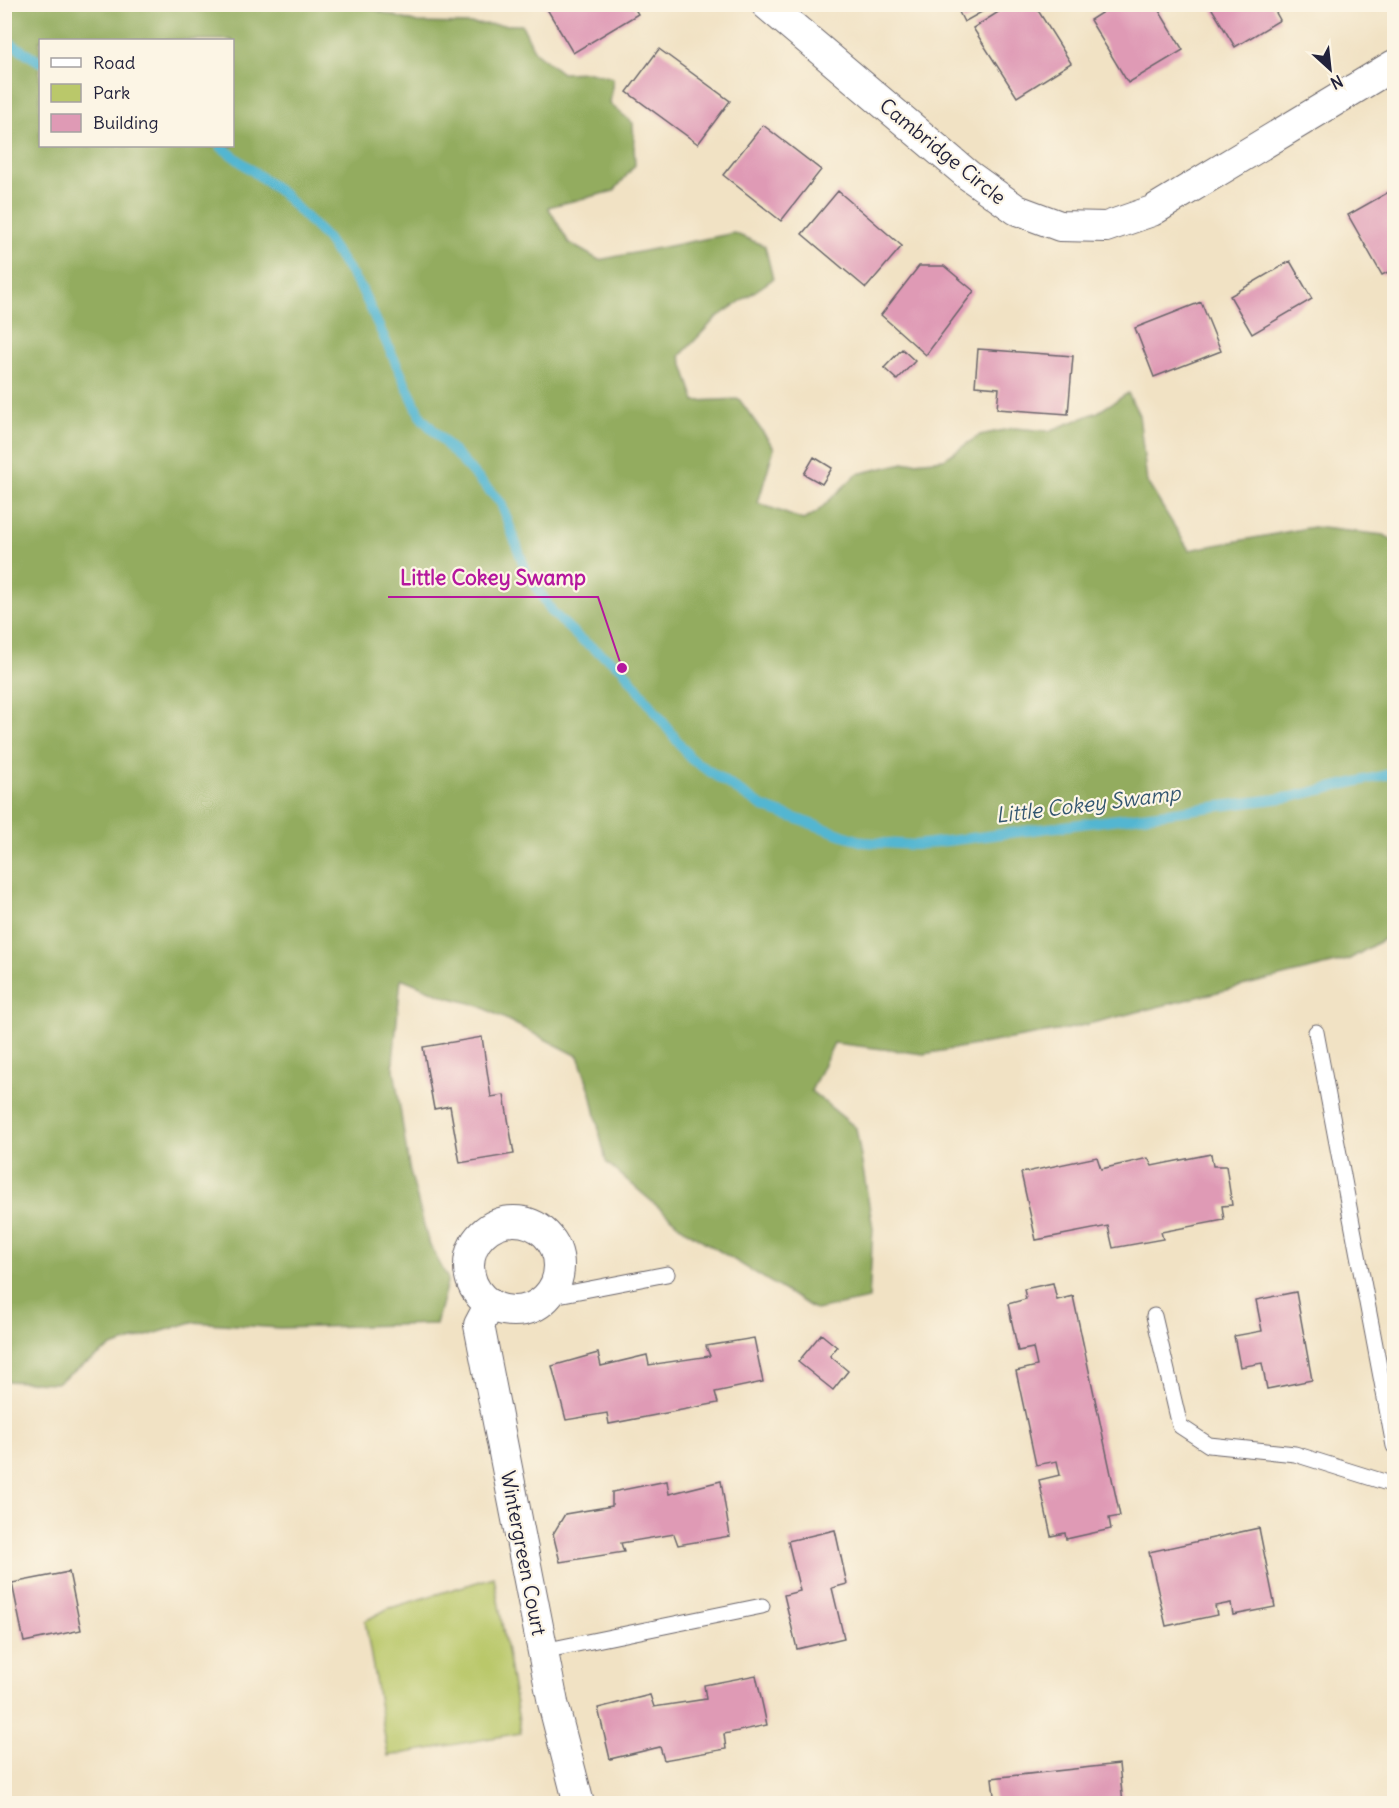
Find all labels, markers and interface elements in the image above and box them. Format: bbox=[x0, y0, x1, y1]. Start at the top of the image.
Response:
legend bbox=[39, 39, 234, 147]
north arrow bbox=[1300, 39, 1360, 99]
text: Road bbox=[93, 51, 136, 74]
text: N bbox=[1327, 71, 1346, 94]
text: Park bbox=[93, 81, 130, 104]
street label: Cambridge Circle bbox=[875, 92, 1011, 210]
text: Building bbox=[93, 111, 158, 134]
callout: Little Cokey Swamp bbox=[388, 558, 598, 597]
text: Little Cokey Swamp bbox=[400, 564, 586, 591]
water label: Little Cokey Swamp bbox=[994, 779, 1183, 829]
street label: Wintergreen Court bbox=[496, 1469, 552, 1637]

